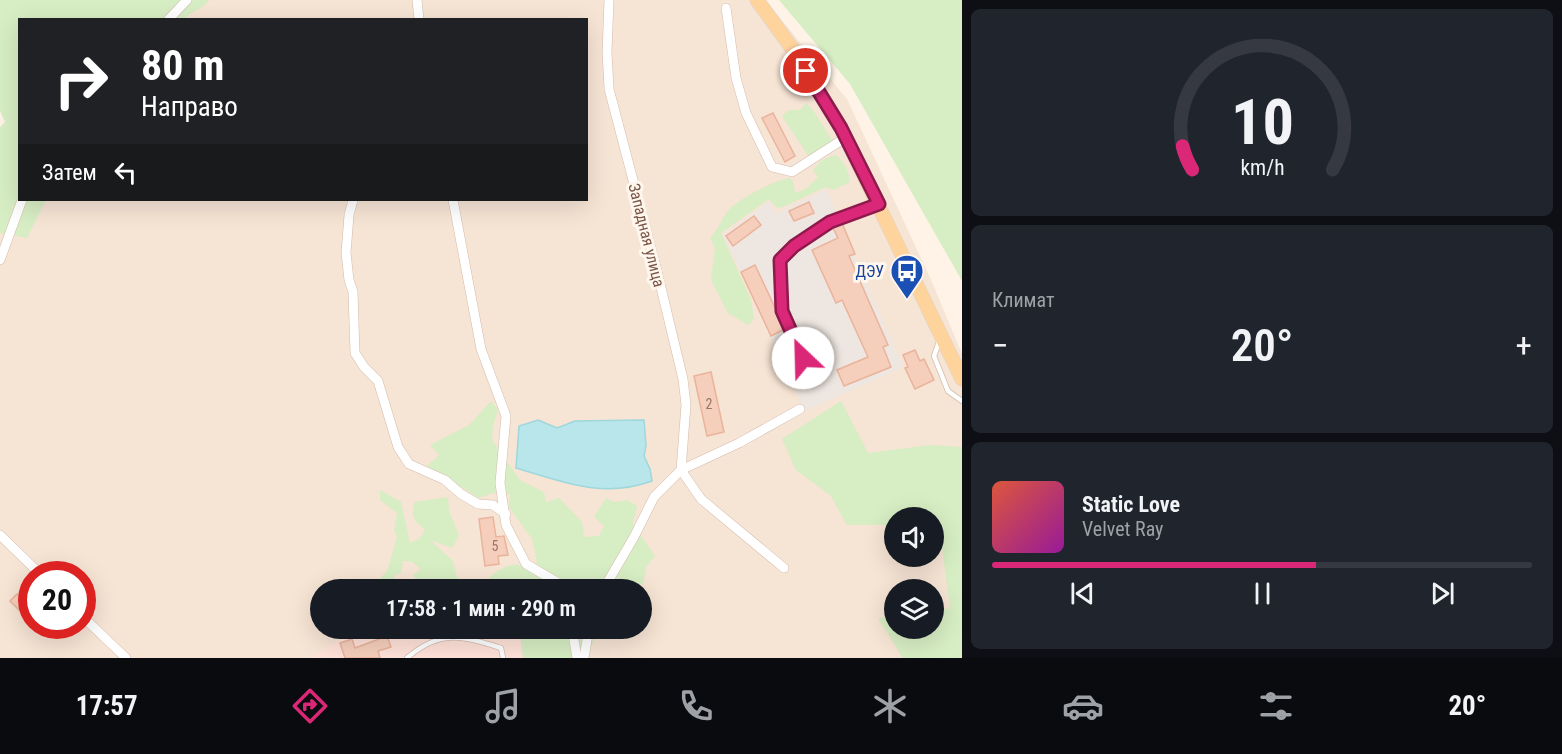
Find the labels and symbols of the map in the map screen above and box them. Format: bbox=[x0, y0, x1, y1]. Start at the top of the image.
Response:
pin bbox=[780, 45, 831, 96]
street label: Западная улица bbox=[624, 181, 669, 289]
bus stop icon: ДЭУ bbox=[889, 253, 925, 300]
place label: ДЭУ bbox=[855, 262, 884, 281]
position arrow bbox=[771, 326, 835, 390]
house number: 2 bbox=[706, 396, 713, 412]
house number: 5 bbox=[492, 538, 499, 554]
speed limit sign: 20 bbox=[18, 561, 96, 639]

